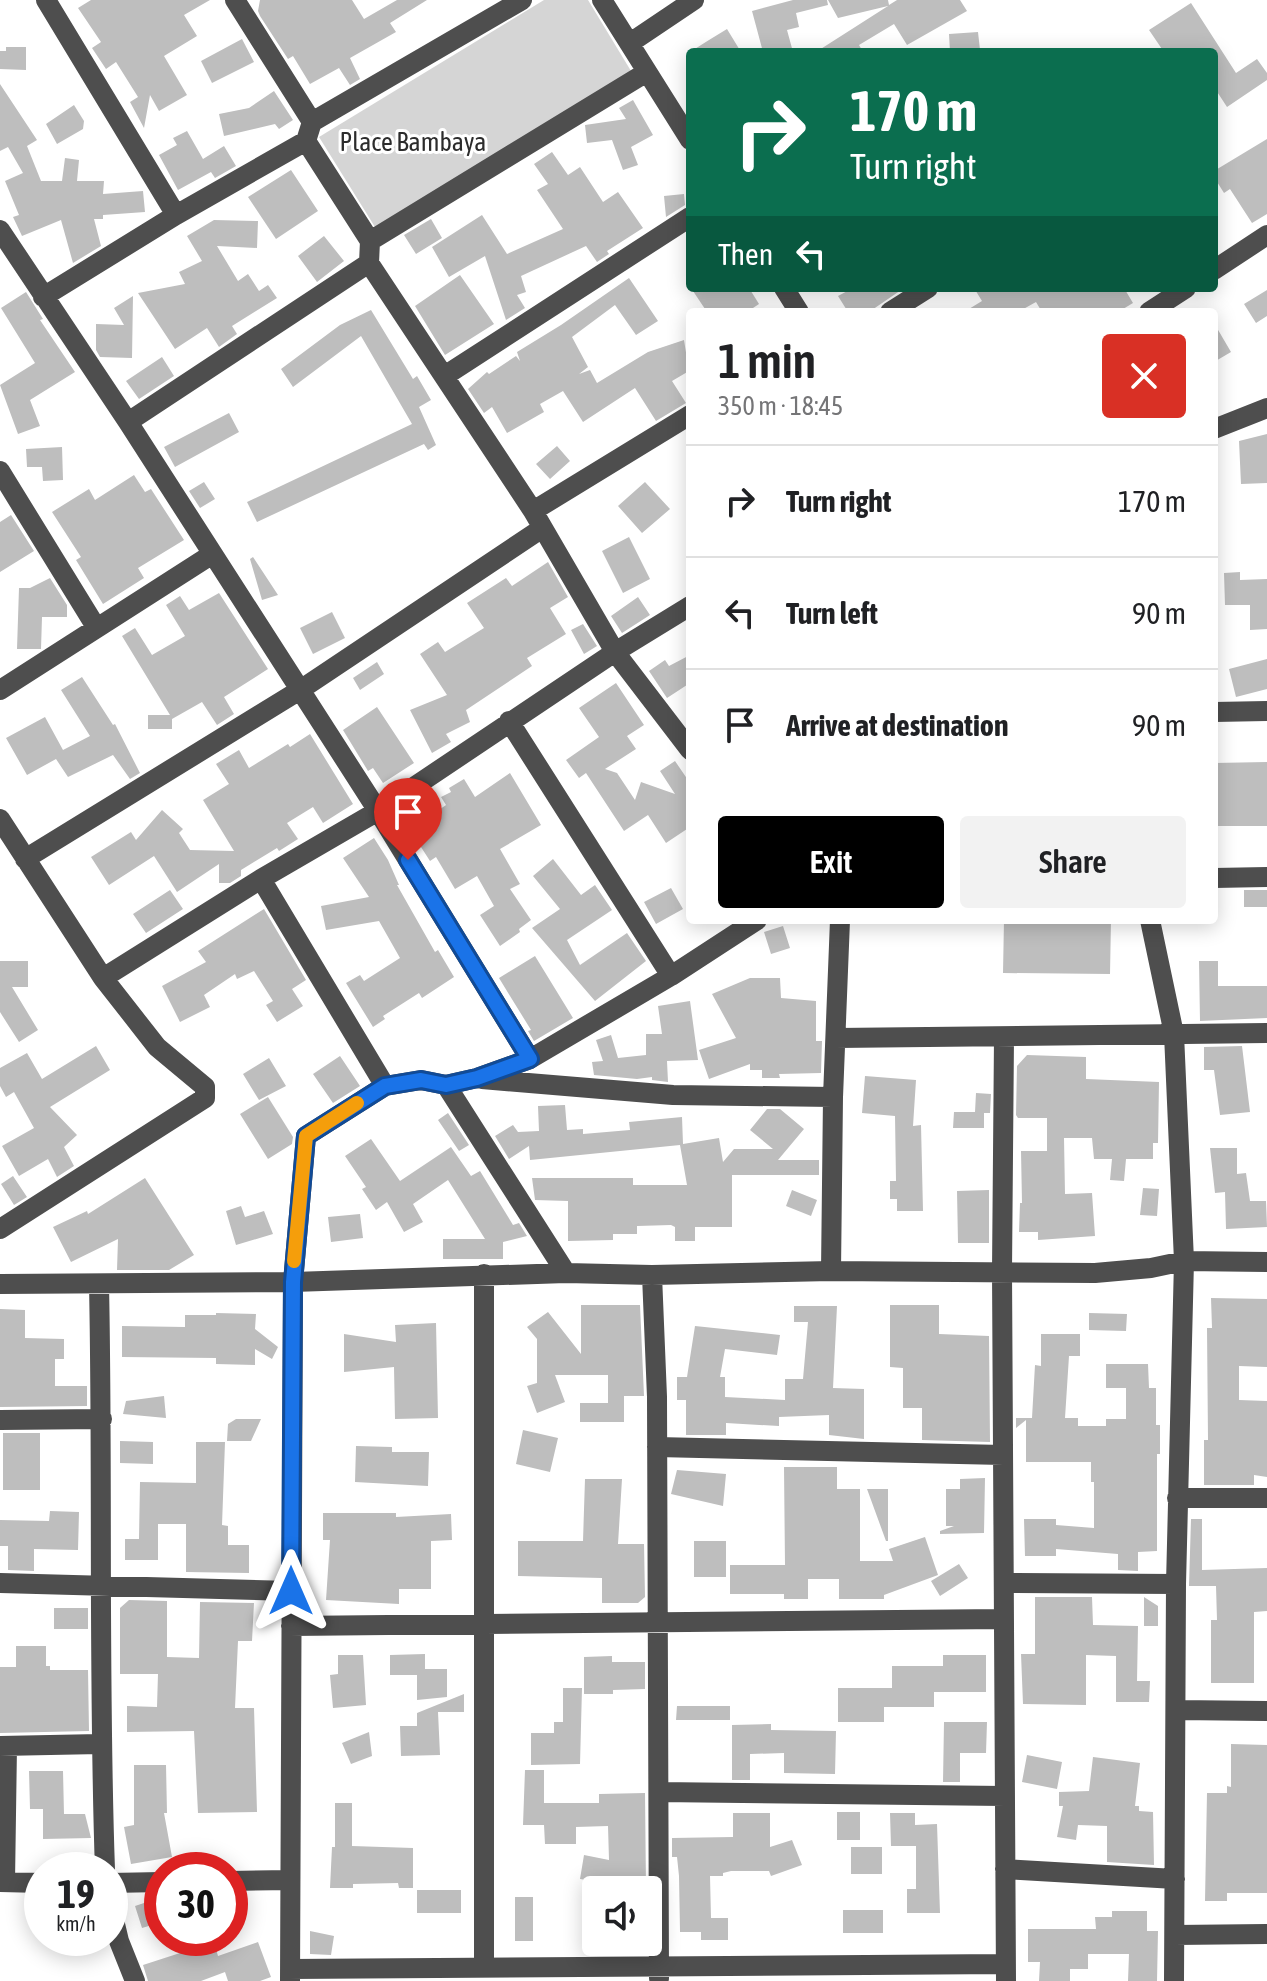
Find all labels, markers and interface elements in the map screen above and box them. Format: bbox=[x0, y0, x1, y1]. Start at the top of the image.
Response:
text: 170 m bbox=[850, 79, 977, 143]
icon: right bbox=[718, 80, 822, 184]
park label: Place Bambaya bbox=[340, 127, 486, 157]
text: Turn right bbox=[850, 145, 977, 187]
icon: left bbox=[789, 232, 833, 276]
text: Then bbox=[718, 237, 773, 271]
text: 1 min bbox=[718, 333, 816, 388]
button: close bbox=[1102, 334, 1186, 418]
text: 350 m · 18:45 bbox=[718, 391, 843, 421]
icon: right bbox=[718, 479, 762, 523]
text: Turn right bbox=[786, 484, 892, 518]
text: 170 m bbox=[1118, 484, 1186, 518]
icon: left bbox=[718, 591, 762, 635]
text: Turn left bbox=[786, 596, 878, 630]
text: 90 m bbox=[1132, 596, 1186, 630]
icon: arrive bbox=[718, 703, 762, 747]
text: Arrive at destination bbox=[786, 708, 1008, 742]
text: 90 m bbox=[1132, 708, 1186, 742]
pin bbox=[374, 778, 442, 860]
icon: arrive bbox=[386, 790, 430, 834]
button: Exit bbox=[718, 816, 944, 908]
button: Share bbox=[960, 816, 1186, 908]
position arrow bbox=[249, 1549, 333, 1633]
speed limit sign: 30 bbox=[144, 1852, 248, 1956]
text: 19 bbox=[57, 1871, 95, 1916]
map controls bbox=[582, 1876, 662, 1956]
button: sound bbox=[582, 1876, 662, 1956]
text: km/h bbox=[56, 1912, 96, 1935]

